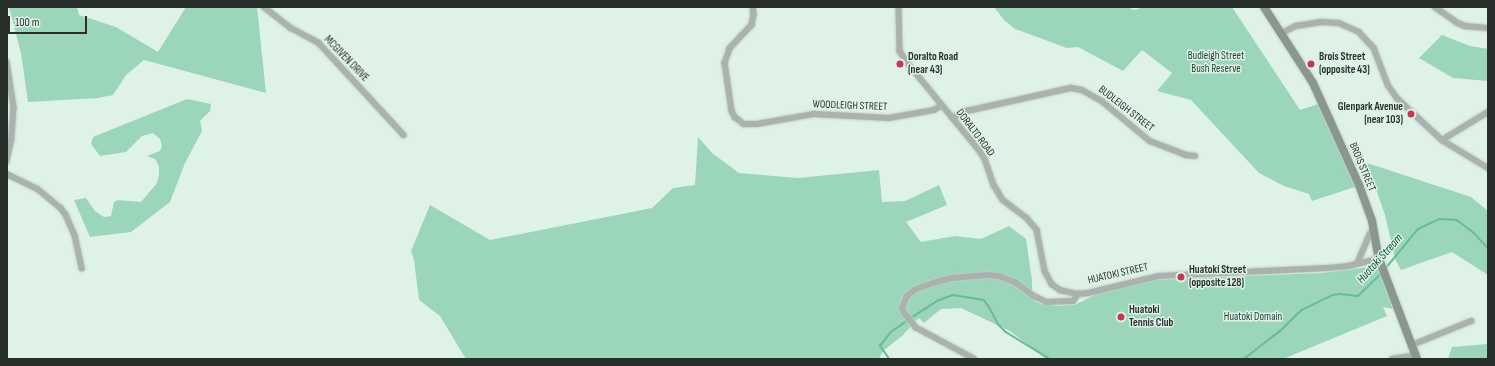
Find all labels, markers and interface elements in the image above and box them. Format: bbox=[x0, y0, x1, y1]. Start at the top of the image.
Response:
scale bar bbox=[10, 8, 89, 34]
text: 100 m bbox=[15, 15, 40, 30]
street label: MCGIVEN DRIVE bbox=[321, 33, 371, 85]
park label: Budleigh Street Bush Reserve bbox=[1188, 50, 1244, 76]
place label: Doralto Road (near 43) bbox=[908, 51, 958, 77]
place label: Brois Street (opposite 43) bbox=[1319, 51, 1370, 77]
marker: Doralto Road (near 43) bbox=[895, 59, 905, 69]
marker: Brois Street (opposite 43) bbox=[1306, 59, 1316, 69]
street label: BUDLEIGH STREET bbox=[1095, 83, 1157, 135]
street label: WOODLEIGH STREET bbox=[812, 98, 888, 114]
place label: Glenpark Avenue (near 103) bbox=[1338, 101, 1403, 127]
street label: DORALTO ROAD bbox=[953, 107, 997, 159]
marker: Glenpark Avenue (near 103) bbox=[1406, 109, 1416, 119]
street label: BROIS STREET bbox=[1346, 141, 1378, 193]
water label: Huatoki Stream bbox=[1354, 231, 1406, 287]
street label: HUATOKI STREET bbox=[1087, 261, 1149, 287]
place label: Huatoki Street (opposite 128) bbox=[1189, 264, 1246, 290]
marker: Huatoki Street (opposite 128) bbox=[1176, 272, 1186, 282]
place label: Huatoki Tennis Club bbox=[1129, 304, 1173, 330]
park label: Huatoki Domain bbox=[1224, 310, 1282, 324]
marker: Huatoki Tennis Club bbox=[1116, 312, 1126, 322]

